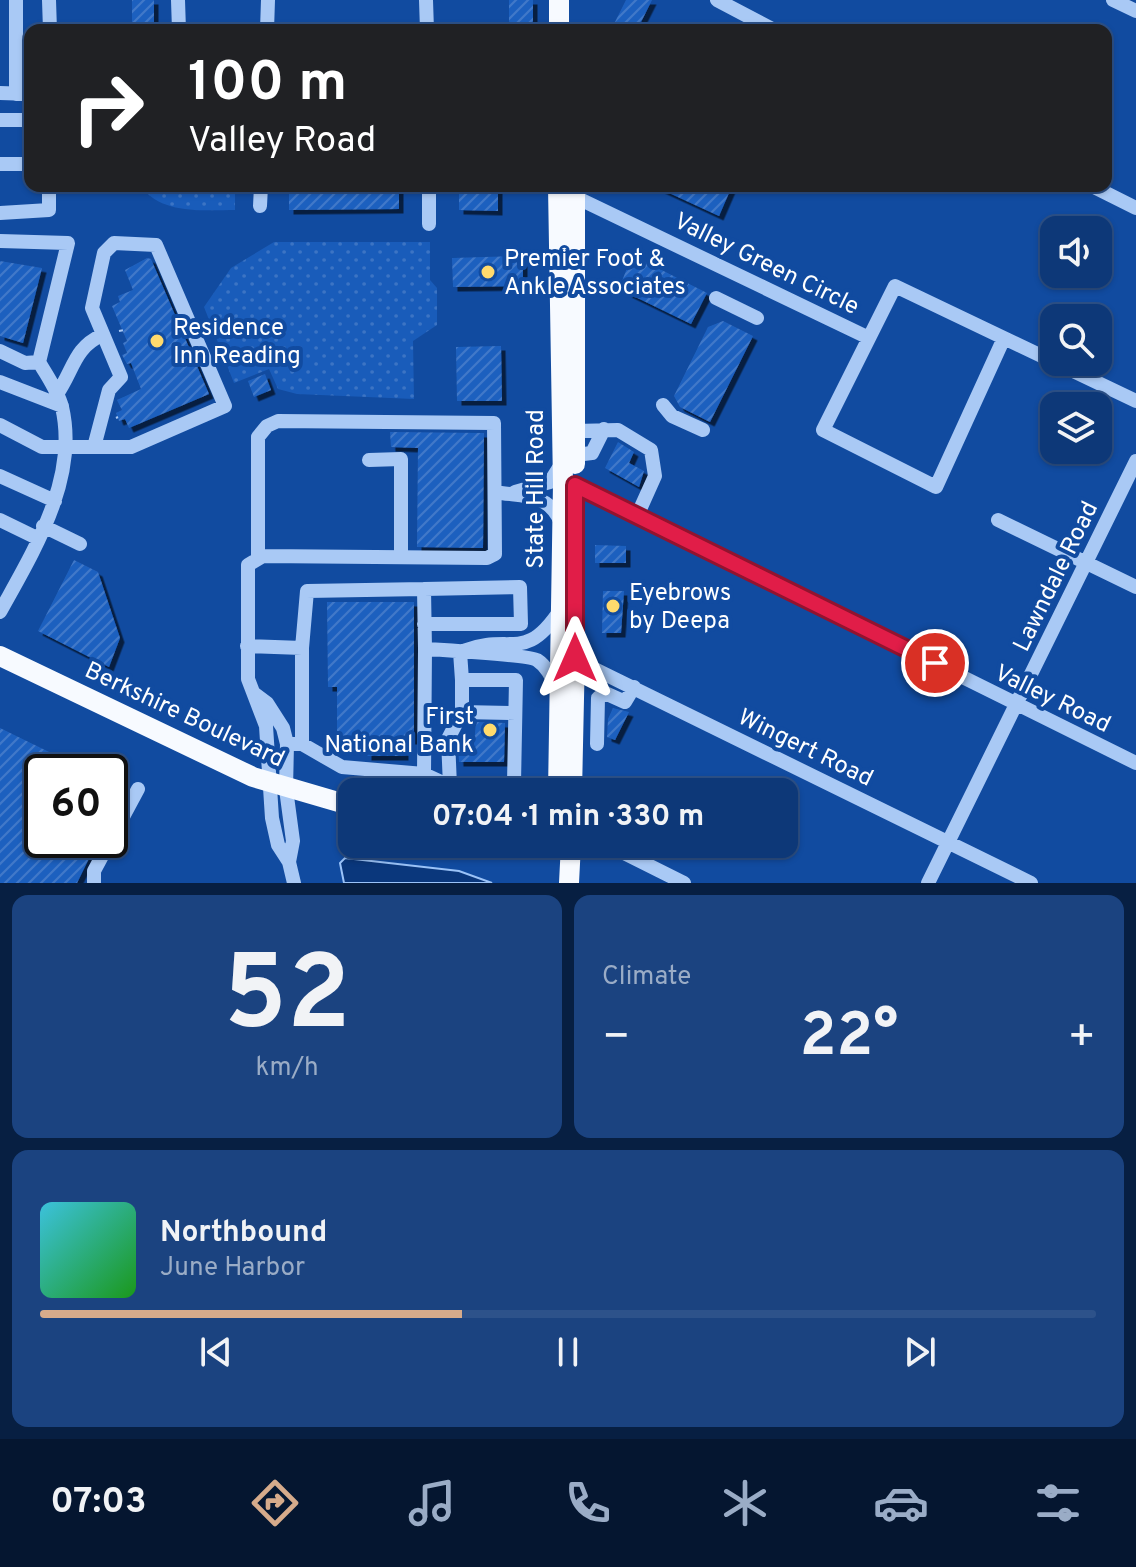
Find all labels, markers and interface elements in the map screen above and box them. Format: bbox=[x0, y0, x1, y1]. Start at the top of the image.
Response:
text: 100 m bbox=[188, 50, 347, 120]
icon: right bbox=[56, 56, 160, 160]
text: Valley Road bbox=[188, 119, 376, 165]
street label: Valley Green Circle bbox=[669, 207, 864, 323]
map controls bbox=[1040, 216, 1112, 464]
button: sound bbox=[1040, 216, 1112, 288]
place label: Premier Foot & Ankle Associates bbox=[504, 245, 686, 303]
marker: Premier Foot & Ankle Associates bbox=[479, 263, 497, 281]
button: search bbox=[1040, 304, 1112, 376]
place label: Residence Inn Reading bbox=[173, 314, 301, 372]
marker: Residence Inn Reading bbox=[148, 332, 166, 350]
button: layers bbox=[1040, 392, 1112, 464]
street label: State Hill Road bbox=[522, 409, 552, 569]
street label: Lawndale Road bbox=[1008, 497, 1106, 657]
place label: Eyebrows by Deepa bbox=[629, 579, 731, 637]
marker: Eyebrows by Deepa bbox=[604, 597, 622, 615]
position arrow bbox=[533, 616, 617, 700]
pin bbox=[901, 629, 969, 697]
icon: arrive bbox=[913, 641, 957, 685]
street label: Berkshire Boulevard bbox=[79, 656, 289, 775]
street label: Valley Road bbox=[989, 659, 1115, 741]
place label: First National Bank bbox=[324, 703, 474, 761]
street label: Wingert Road bbox=[733, 703, 878, 794]
marker: First National Bank bbox=[481, 721, 499, 739]
speed limit sign: 60 bbox=[24, 754, 128, 858]
text: 07:04 · 1 min · 330 m bbox=[432, 799, 704, 836]
text: 52 bbox=[223, 934, 351, 1066]
text: Climate bbox=[602, 961, 691, 994]
text: 22° bbox=[800, 1001, 898, 1077]
text: − bbox=[602, 1011, 630, 1067]
text: + bbox=[1068, 1011, 1096, 1067]
text: km/h bbox=[255, 1052, 319, 1085]
text: Northbound bbox=[160, 1215, 327, 1252]
text: June Harbor bbox=[160, 1252, 305, 1285]
icon: previous bbox=[194, 1330, 238, 1374]
icon: pause bbox=[546, 1330, 590, 1374]
icon: next bbox=[898, 1330, 942, 1374]
icon: directions bbox=[247, 1475, 303, 1531]
icon: music bbox=[404, 1475, 460, 1531]
icon: phone bbox=[560, 1475, 616, 1531]
icon: climate bbox=[717, 1475, 773, 1531]
icon: car bbox=[873, 1475, 929, 1531]
icon: filters bbox=[1030, 1475, 1086, 1531]
text: 07:03 bbox=[50, 1480, 147, 1526]

